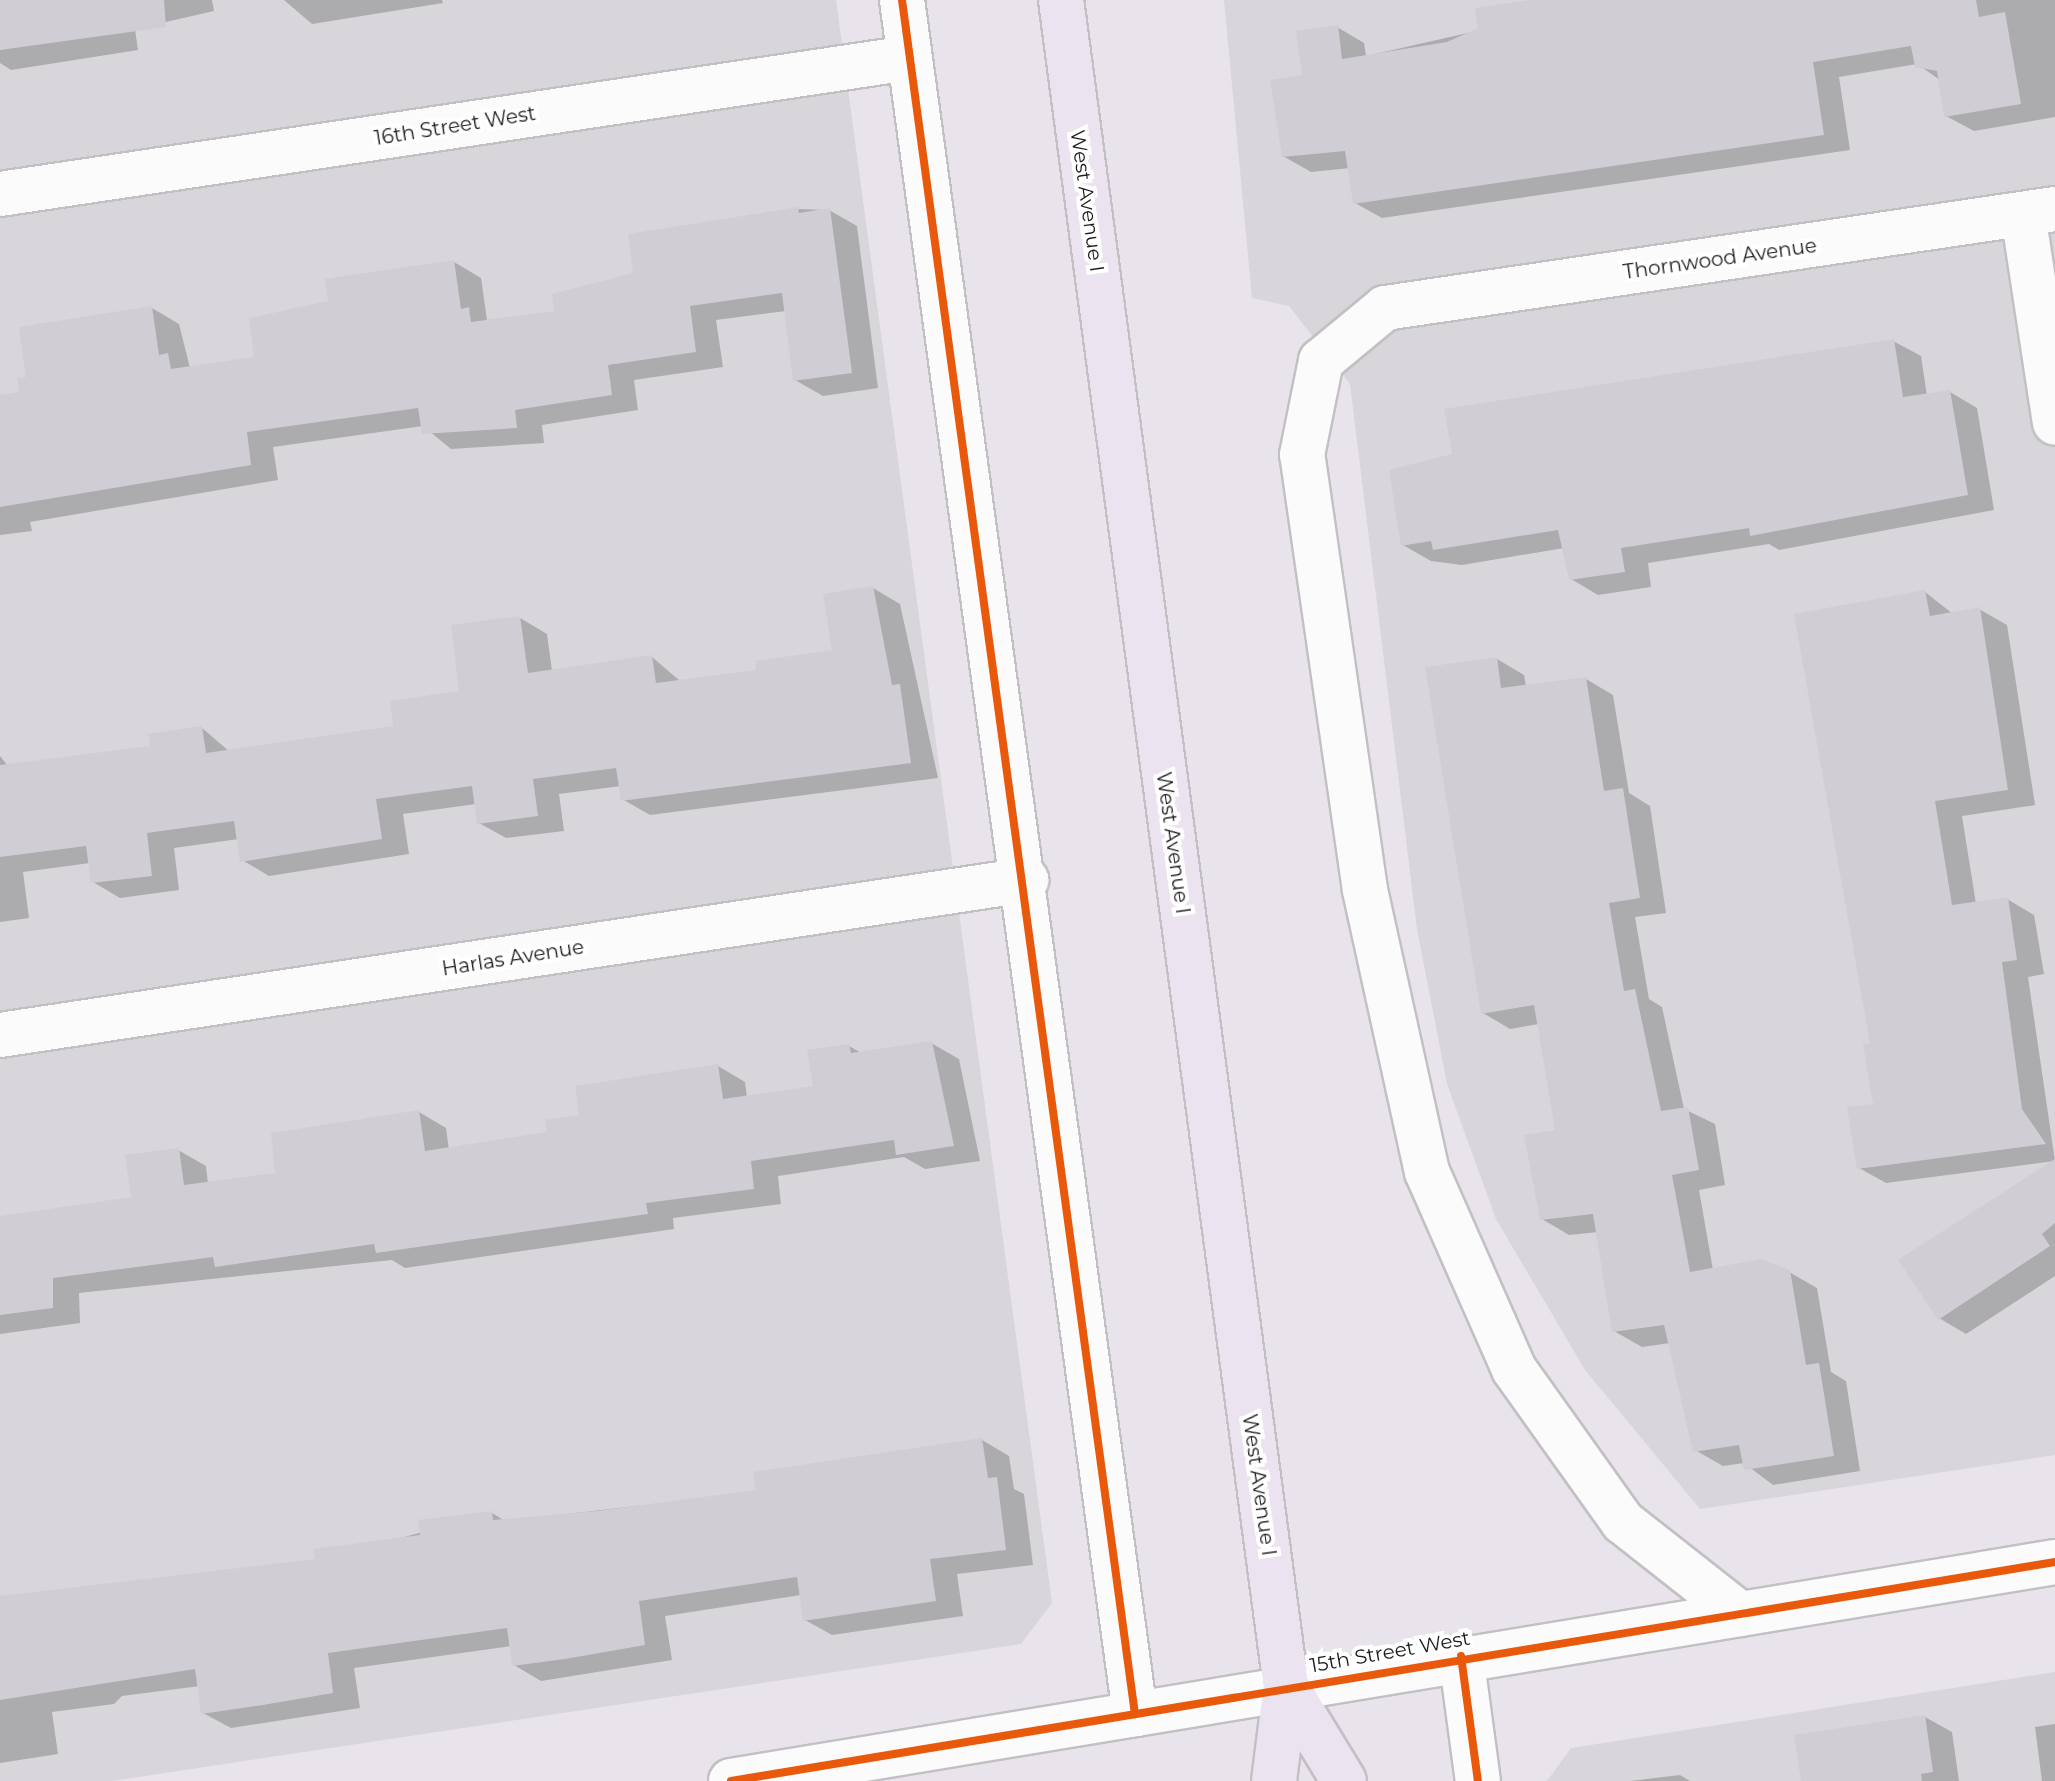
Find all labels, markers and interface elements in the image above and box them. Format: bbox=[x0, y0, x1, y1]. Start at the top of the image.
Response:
street label: 16th Street West bbox=[373, 101, 537, 151]
street label: West Avenue I bbox=[1065, 128, 1109, 274]
street label: Thornwood Avenue bbox=[1622, 234, 1818, 284]
street label: West Avenue I bbox=[1151, 770, 1195, 916]
street label: Harlas Avenue bbox=[440, 935, 586, 981]
street label: West Avenue I bbox=[1237, 1412, 1281, 1558]
street label: 15th Street West bbox=[1308, 1626, 1472, 1678]

